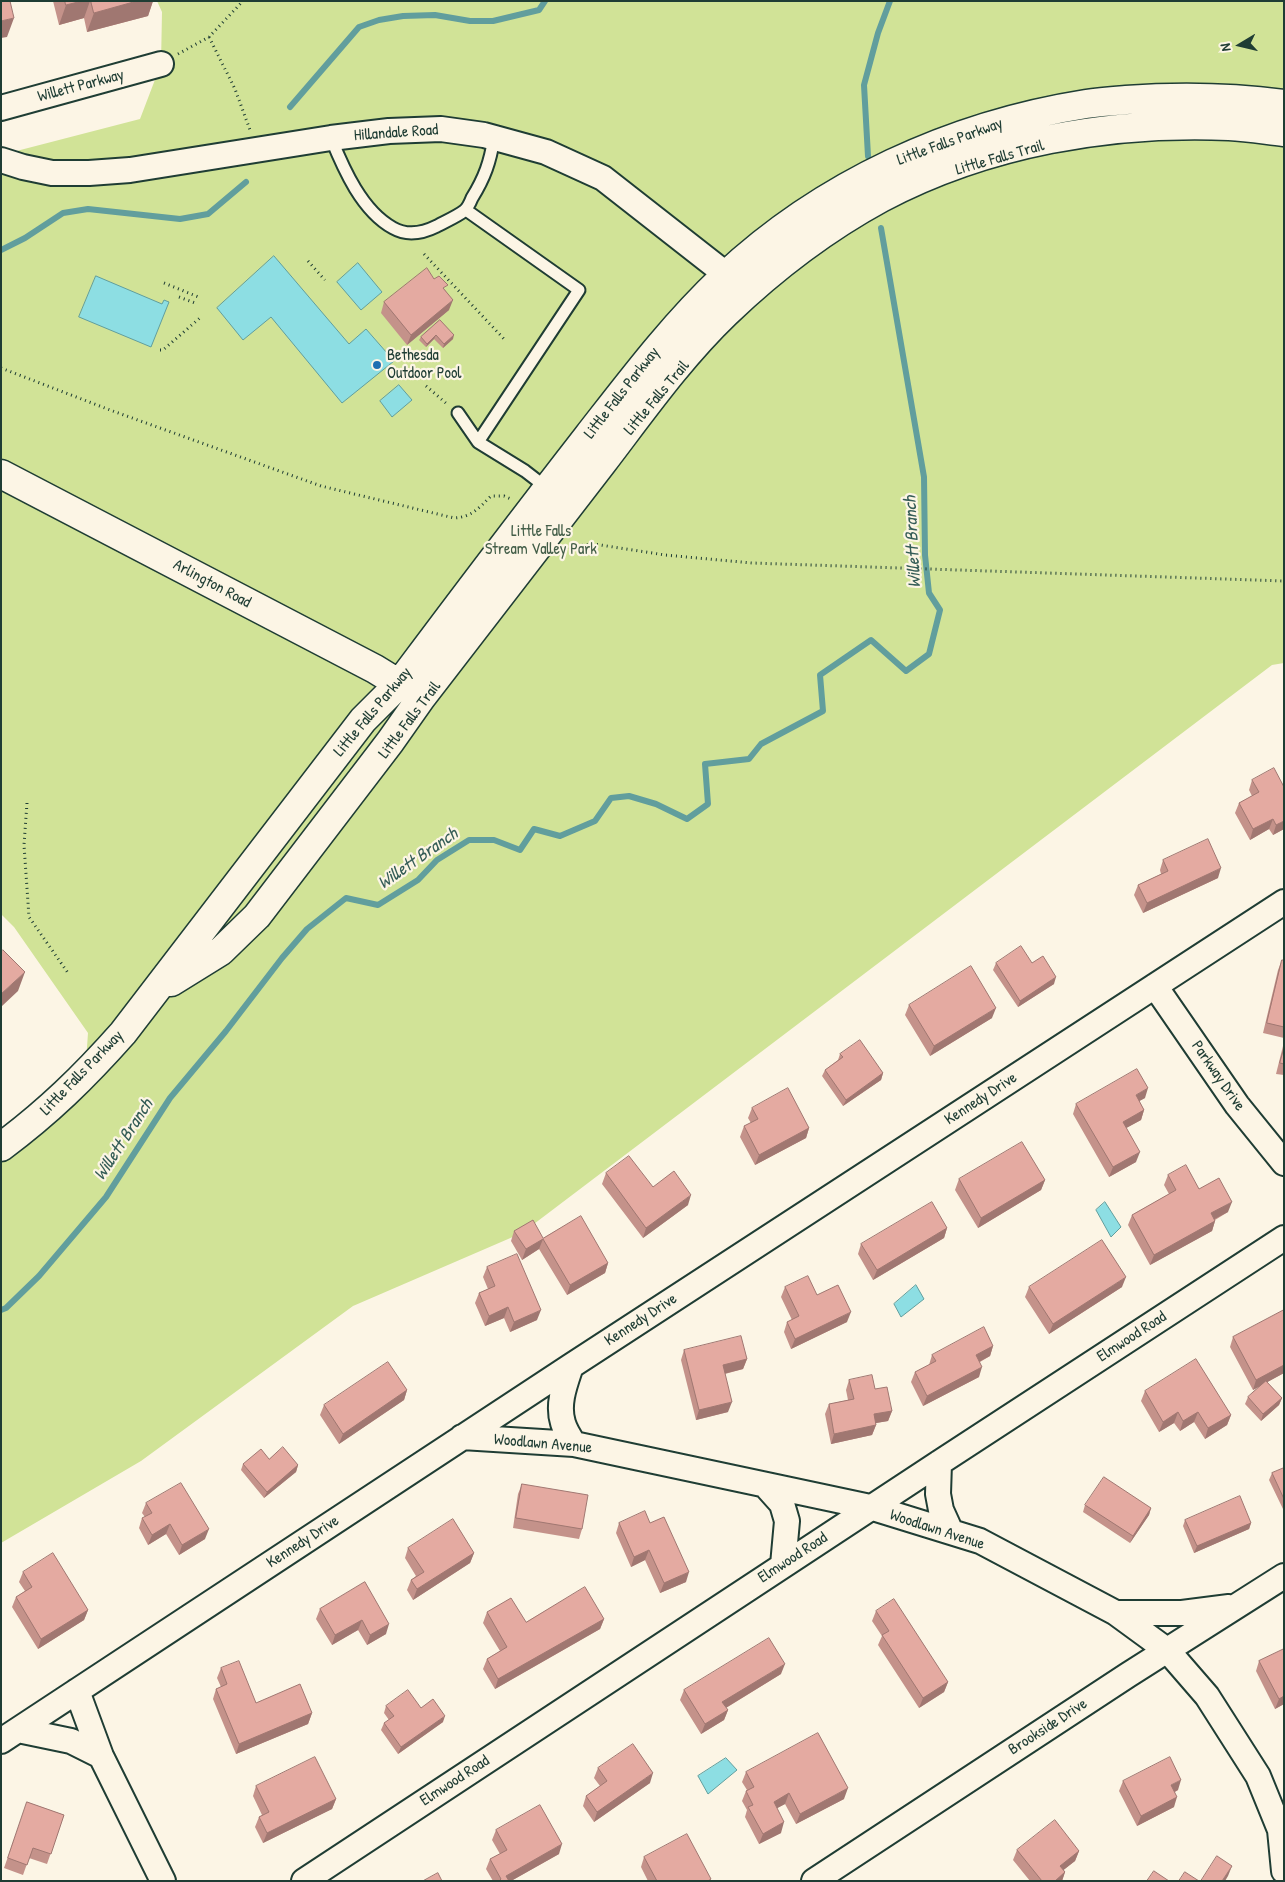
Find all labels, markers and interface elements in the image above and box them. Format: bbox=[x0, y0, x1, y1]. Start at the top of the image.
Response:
north arrow bbox=[1215, 20, 1265, 70]
text: N bbox=[1215, 42, 1235, 53]
street label: Willett Parkway bbox=[36, 65, 126, 107]
street label: Little Falls Parkway bbox=[895, 114, 1005, 170]
street label: Hillandale Road bbox=[353, 120, 439, 146]
street label: Little Falls Trail bbox=[953, 136, 1047, 180]
street label: Little Falls Parkway bbox=[580, 343, 664, 443]
place label: Bethesda Outdoor Pool bbox=[387, 346, 462, 384]
street label: Little Falls Trail bbox=[620, 357, 694, 439]
marker: Bethesda Outdoor Pool bbox=[371, 359, 383, 371]
water label: Willett Branch bbox=[900, 495, 926, 589]
park label: Little Falls Stream Valley Park bbox=[485, 522, 597, 560]
street label: Arlington Road bbox=[170, 556, 254, 612]
street label: Little Falls Parkway bbox=[330, 663, 416, 761]
street label: Little Falls Trail bbox=[375, 678, 445, 762]
water label: Willett Branch bbox=[374, 824, 462, 894]
street label: Little Falls Parkway bbox=[37, 1026, 127, 1120]
street label: Parkway Drive bbox=[1187, 1037, 1249, 1115]
street label: Kennedy Drive bbox=[941, 1069, 1021, 1129]
water label: Willett Branch bbox=[90, 1095, 158, 1185]
street label: Kennedy Drive bbox=[601, 1290, 681, 1350]
street label: Elmwood Road bbox=[1094, 1308, 1170, 1366]
street label: Woodlawn Avenue bbox=[493, 1430, 593, 1458]
street label: Woodlawn Avenue bbox=[887, 1506, 987, 1554]
street label: Kennedy Drive bbox=[263, 1512, 343, 1572]
street label: Elmwood Road bbox=[755, 1529, 831, 1587]
street label: Brookside Drive bbox=[1005, 1694, 1091, 1760]
street label: Elmwood Road bbox=[417, 1752, 493, 1810]

